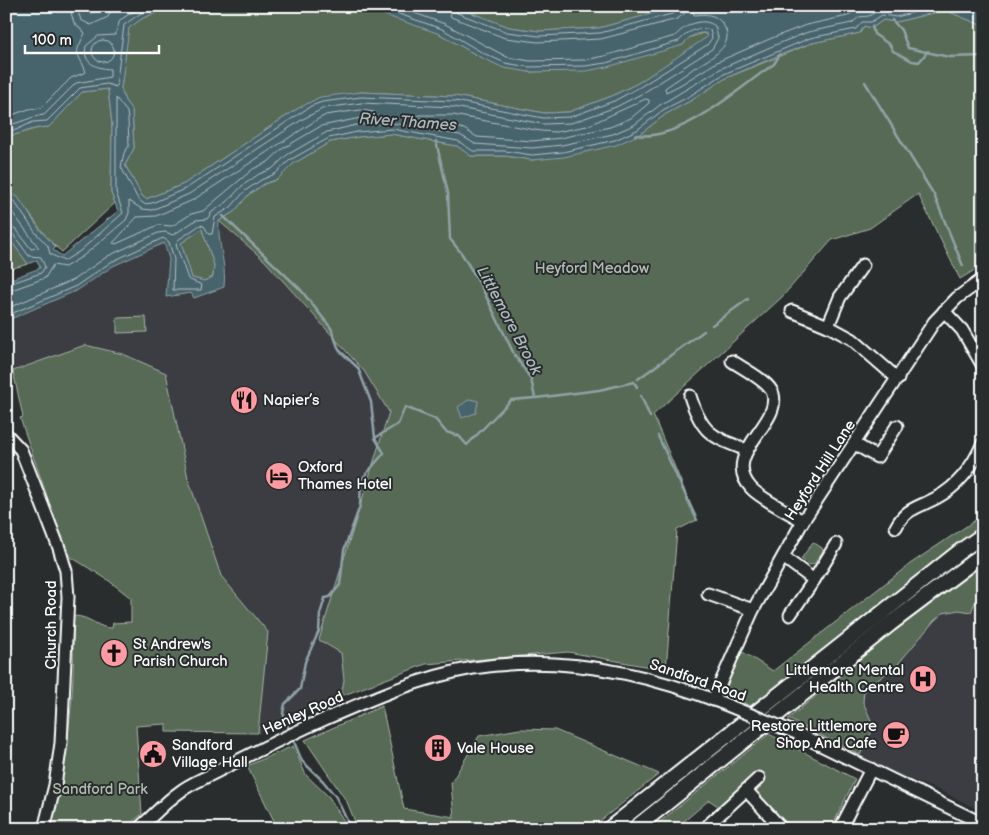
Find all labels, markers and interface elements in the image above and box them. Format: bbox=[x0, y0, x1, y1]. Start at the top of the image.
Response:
scale bar bbox=[25, 22, 159, 54]
text: 100 m bbox=[32, 31, 72, 50]
water label: River Thames bbox=[358, 110, 457, 135]
park label: Heyford Meadow bbox=[535, 259, 649, 278]
water label: Littlemore Brook bbox=[472, 263, 546, 379]
restaurant icon: Napier’s bbox=[229, 385, 259, 415]
place label: Napier’s bbox=[263, 391, 320, 410]
street label: Heyford Hill Lane bbox=[781, 416, 860, 524]
place label: Oxford Thames Hotel bbox=[298, 458, 392, 494]
hotel icon: Oxford Thames Hotel bbox=[264, 461, 294, 491]
street label: Church Road bbox=[42, 581, 61, 669]
place label: St Andrew's Parish Church bbox=[133, 635, 228, 671]
church icon: St Andrew's Parish Church bbox=[99, 638, 129, 668]
street label: Sandford Road bbox=[647, 655, 749, 706]
place label: Littlemore Mental Health Centre bbox=[785, 661, 904, 697]
hospital icon: Littlemore Mental Health Centre bbox=[908, 664, 938, 694]
street label: Henley Road bbox=[260, 687, 347, 740]
place label: Restore Littlemore Shop And Cafe bbox=[751, 717, 877, 753]
cafe icon: Restore Littlemore Shop And Cafe bbox=[881, 720, 911, 750]
building icon: Vale House bbox=[423, 733, 453, 763]
place label: Sandford Village Hall bbox=[172, 736, 248, 772]
public building icon: Sandford Village Hall bbox=[138, 739, 168, 769]
place label: Vale House bbox=[457, 739, 534, 758]
park label: Sandford Park bbox=[52, 780, 148, 799]

